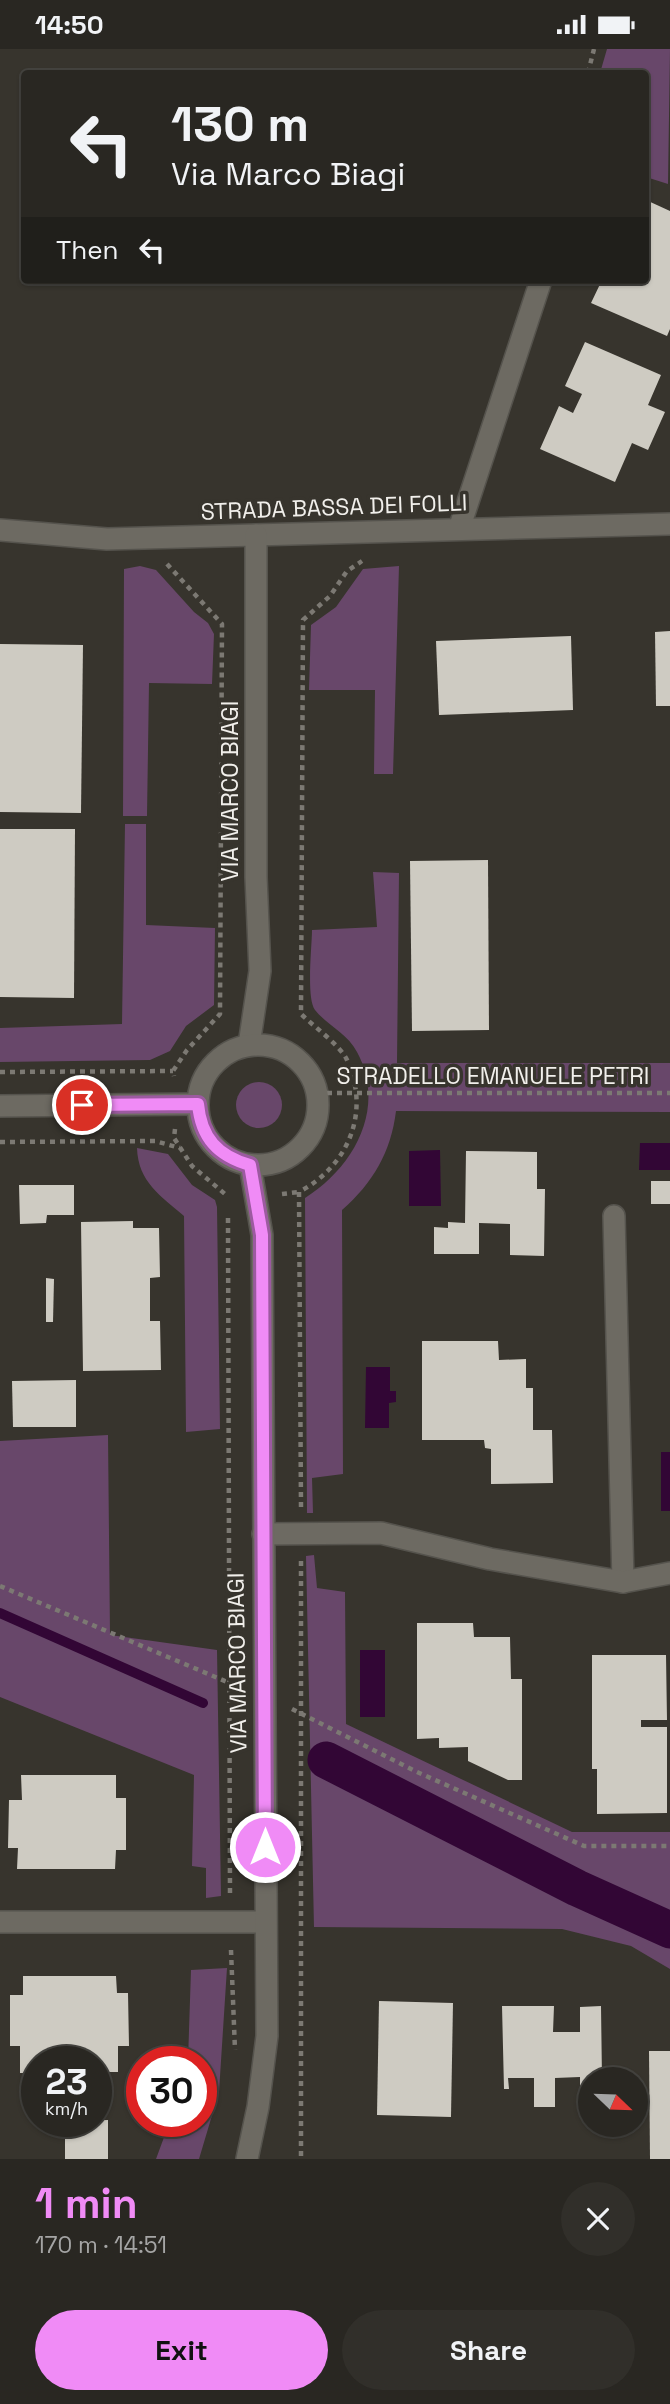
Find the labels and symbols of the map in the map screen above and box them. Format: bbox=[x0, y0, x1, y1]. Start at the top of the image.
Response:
street label: STRADA BASSA DEI FOLLI bbox=[200, 487, 468, 527]
street label: VIA MARCO BIAGI bbox=[215, 701, 245, 881]
street label: STRADELLO EMANUELE PETRI bbox=[337, 1061, 649, 1091]
pin bbox=[52, 1075, 112, 1135]
street label: VIA MARCO BIAGI bbox=[220, 1572, 254, 1754]
position arrow bbox=[228, 1810, 302, 1884]
speed limit sign: 30 bbox=[126, 2046, 217, 2137]
north arrow bbox=[578, 2067, 648, 2137]

